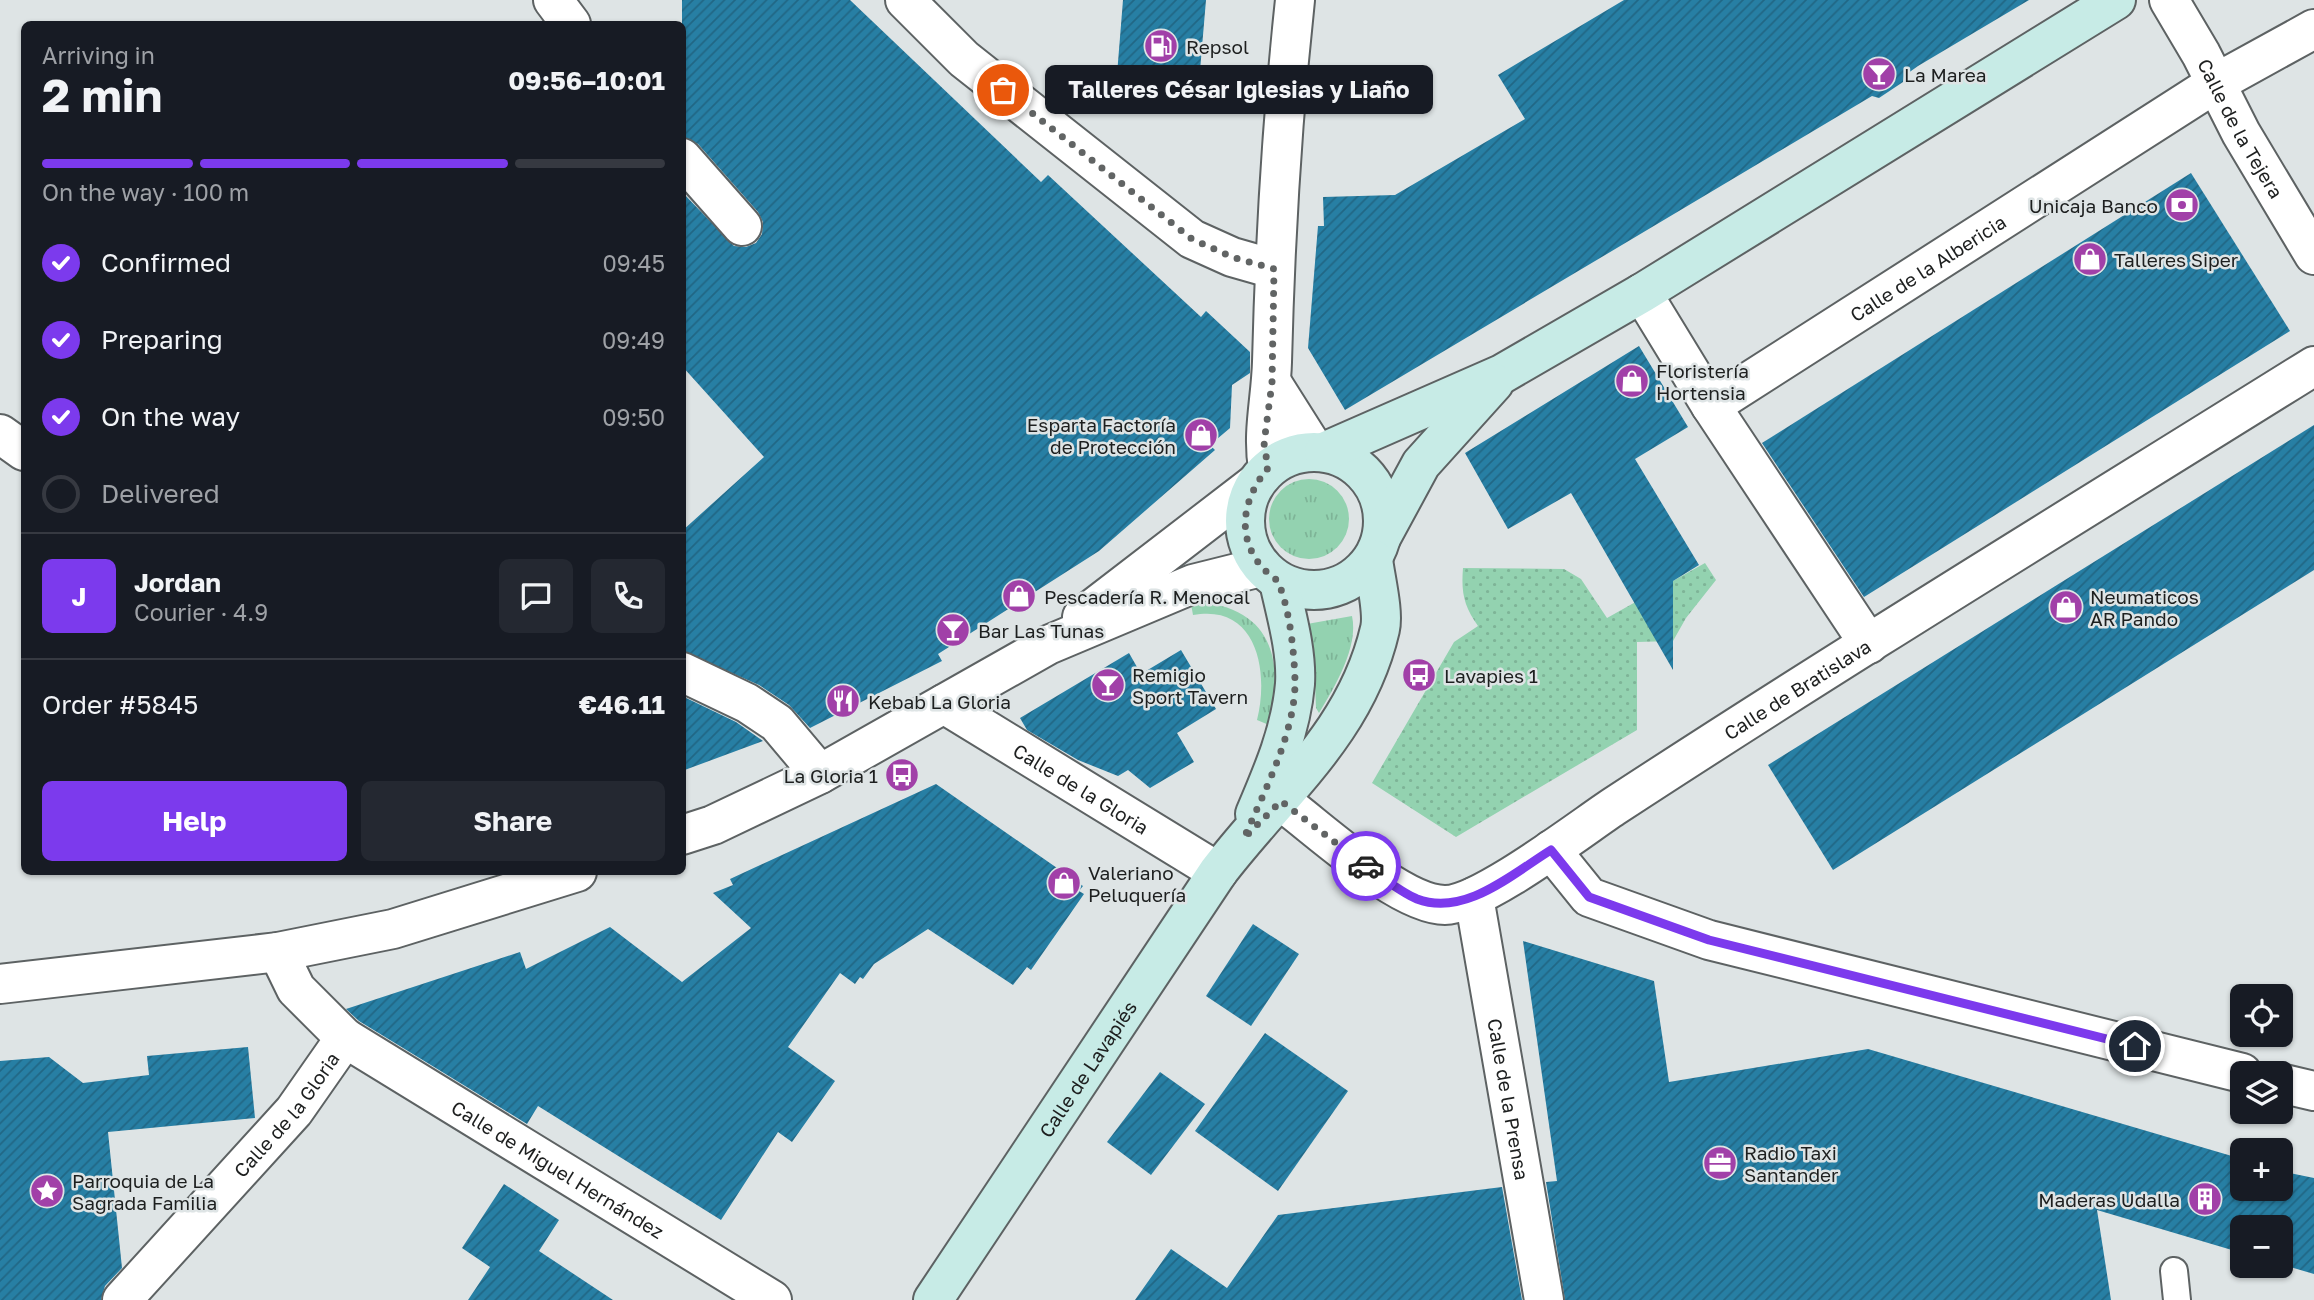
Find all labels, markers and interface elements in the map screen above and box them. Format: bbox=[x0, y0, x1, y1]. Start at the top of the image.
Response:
fuel station icon: Repsol bbox=[1142, 27, 1180, 65]
place label: Repsol bbox=[1186, 35, 1249, 58]
text: Arriving in bbox=[42, 41, 155, 69]
street label: Calle de la Tejera bbox=[2194, 54, 2289, 202]
bar icon: La Marea bbox=[1860, 55, 1898, 93]
pin bbox=[973, 60, 1033, 120]
place label: La Marea bbox=[1904, 63, 1987, 86]
text: 09:56–10:01 bbox=[508, 65, 665, 96]
callout: Talleres César Iglesias y Liaño bbox=[1045, 66, 1434, 114]
text: 2 min bbox=[42, 67, 162, 122]
icon: bag bbox=[984, 71, 1022, 109]
text: Talleres César Iglesias y Liaño bbox=[1068, 75, 1410, 103]
text: On the way · 100 m bbox=[42, 178, 249, 206]
bank icon: Unicaja Banco bbox=[2163, 186, 2201, 224]
place label: Unicaja Banco bbox=[2029, 194, 2158, 217]
street label: Calle de la Albericia bbox=[1845, 209, 2010, 326]
shop icon: Talleres Siper bbox=[2071, 240, 2109, 278]
icon: check bbox=[42, 244, 80, 282]
text: Confirmed bbox=[101, 247, 231, 278]
place label: Talleres Siper bbox=[2114, 248, 2239, 271]
text: 09:45 bbox=[603, 249, 665, 277]
icon: check bbox=[42, 321, 80, 359]
text: Preparing bbox=[101, 324, 223, 355]
text: 09:49 bbox=[602, 326, 665, 354]
place label: Floristería Hortensia bbox=[1656, 359, 1749, 404]
shop icon: Floristería Hortensia bbox=[1613, 362, 1651, 400]
icon: check bbox=[42, 398, 80, 436]
text: On the way bbox=[101, 401, 240, 432]
text: 09:50 bbox=[602, 403, 665, 431]
place label: Esparta Factoría de Protección bbox=[1027, 413, 1176, 458]
shop icon: Esparta Factoría de Protección bbox=[1182, 416, 1220, 454]
text: Delivered bbox=[101, 478, 220, 509]
button: chat bbox=[499, 559, 573, 633]
button: phone bbox=[591, 559, 665, 633]
text: Jordan bbox=[134, 567, 221, 598]
shop icon: Pescadería R. Menocal bbox=[1000, 577, 1038, 615]
text: J bbox=[72, 581, 86, 612]
place label: Pescadería R. Menocal bbox=[1044, 585, 1250, 608]
place label: Neumaticos AR Pando bbox=[2090, 585, 2199, 630]
shop icon: Neumaticos AR Pando bbox=[2047, 588, 2085, 626]
text: Courier · 4.9 bbox=[134, 598, 268, 626]
bar icon: Bar Las Tunas bbox=[934, 611, 972, 649]
place label: Bar Las Tunas bbox=[978, 619, 1104, 642]
street label: Calle de Bratislava bbox=[1719, 634, 1875, 744]
bus stop icon: Lavapies 1 bbox=[1400, 656, 1438, 694]
place label: Remigio Sport Tavern bbox=[1132, 663, 1248, 708]
place label: Lavapies 1 bbox=[1444, 664, 1538, 687]
bar icon: Remigio Sport Tavern bbox=[1089, 666, 1127, 704]
restaurant icon: Kebab La Gloria bbox=[824, 682, 862, 720]
text: Order #5845 bbox=[42, 689, 198, 720]
text: €46.11 bbox=[579, 689, 665, 720]
place label: Kebab La Gloria bbox=[868, 690, 1011, 713]
street label: Calle de la Gloria bbox=[1009, 738, 1153, 838]
bus stop icon: La Gloria 1 bbox=[883, 756, 921, 794]
place label: La Gloria 1 bbox=[784, 764, 878, 787]
button: Help bbox=[42, 781, 347, 861]
button: Share bbox=[361, 781, 665, 861]
courier bbox=[1331, 831, 1401, 901]
icon: car bbox=[1347, 847, 1385, 885]
place label: Valeriano Peluquería bbox=[1088, 861, 1186, 906]
shop icon: Valeriano Peluquería bbox=[1045, 864, 1083, 902]
map controls bbox=[2230, 984, 2293, 1278]
button: locate bbox=[2230, 984, 2293, 1047]
street label: Calle de Lavapiés bbox=[1033, 996, 1141, 1141]
street label: Calle de la Prensa bbox=[1484, 1016, 1534, 1182]
pin bbox=[2105, 1016, 2165, 1076]
icon: home bbox=[2116, 1027, 2154, 1065]
street label: Calle de la Gloria bbox=[228, 1047, 343, 1181]
button: layers bbox=[2230, 1061, 2293, 1124]
street label: Calle de Miguel Hernández bbox=[448, 1095, 668, 1243]
button: + bbox=[2230, 1138, 2293, 1201]
place label: Radio Taxi Santander bbox=[1744, 1141, 1839, 1186]
office icon: Radio Taxi Santander bbox=[1701, 1144, 1739, 1182]
place label: Parroquia de La Sagrada Familia bbox=[72, 1169, 217, 1214]
place icon: Parroquia de La Sagrada Familia bbox=[28, 1172, 66, 1210]
building icon: Maderas Udalla bbox=[2186, 1180, 2224, 1218]
place label: Maderas Udalla bbox=[2038, 1188, 2180, 1211]
button: − bbox=[2230, 1215, 2293, 1278]

